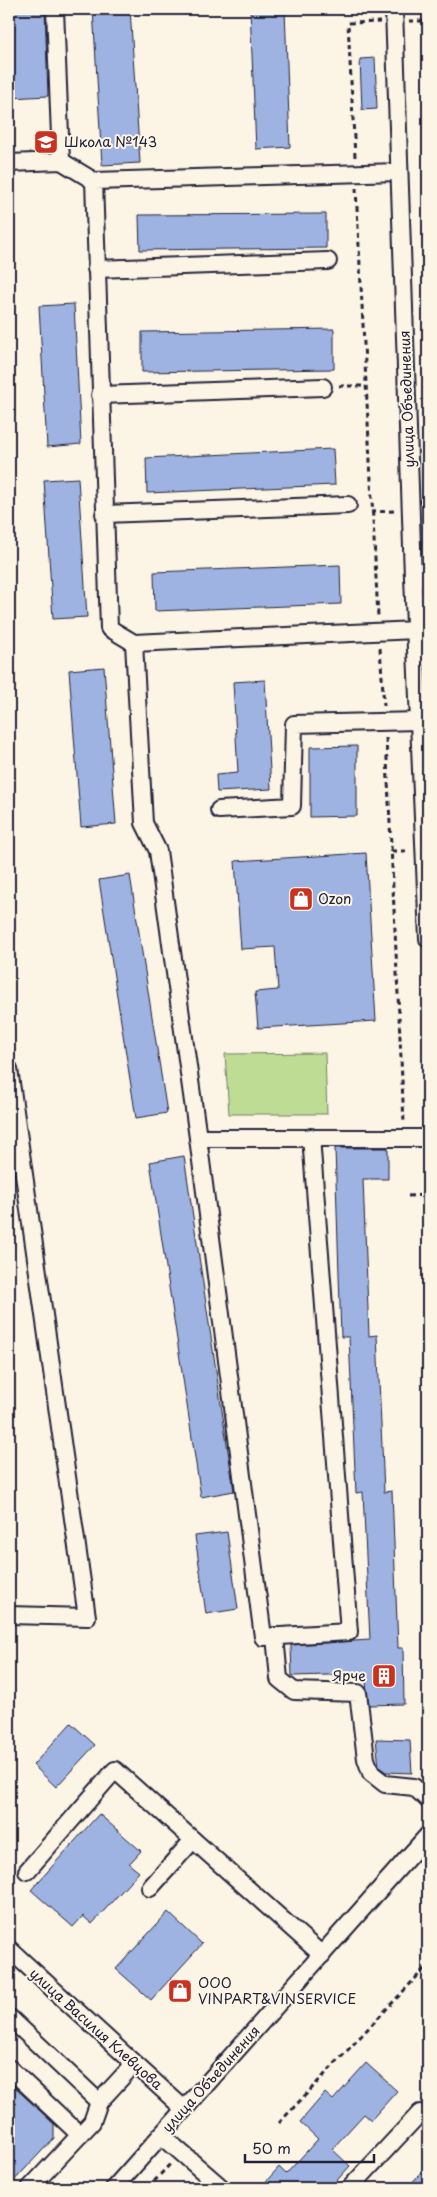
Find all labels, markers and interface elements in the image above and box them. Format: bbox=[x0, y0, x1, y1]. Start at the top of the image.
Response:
school or university icon: Школа №143 bbox=[33, 129, 59, 155]
place label: Школа №143 bbox=[64, 131, 157, 152]
street label: улица Объединения bbox=[394, 330, 419, 468]
shop icon: Ozon bbox=[288, 886, 314, 912]
place label: Ozon bbox=[318, 888, 351, 909]
building icon: Ярче bbox=[371, 1663, 397, 1689]
place label: Ярче bbox=[331, 1665, 366, 1686]
street label: улица Василия Клевцова bbox=[25, 1963, 168, 2094]
place label: ООО VINPART&VINSERVICE bbox=[198, 1972, 357, 2009]
shop icon: ООО VINPART&VINSERVICE bbox=[167, 1978, 193, 2004]
street label: улица Объединения bbox=[157, 2021, 264, 2137]
scale bar bbox=[245, 2132, 373, 2164]
text: 50 m bbox=[252, 2136, 291, 2159]

